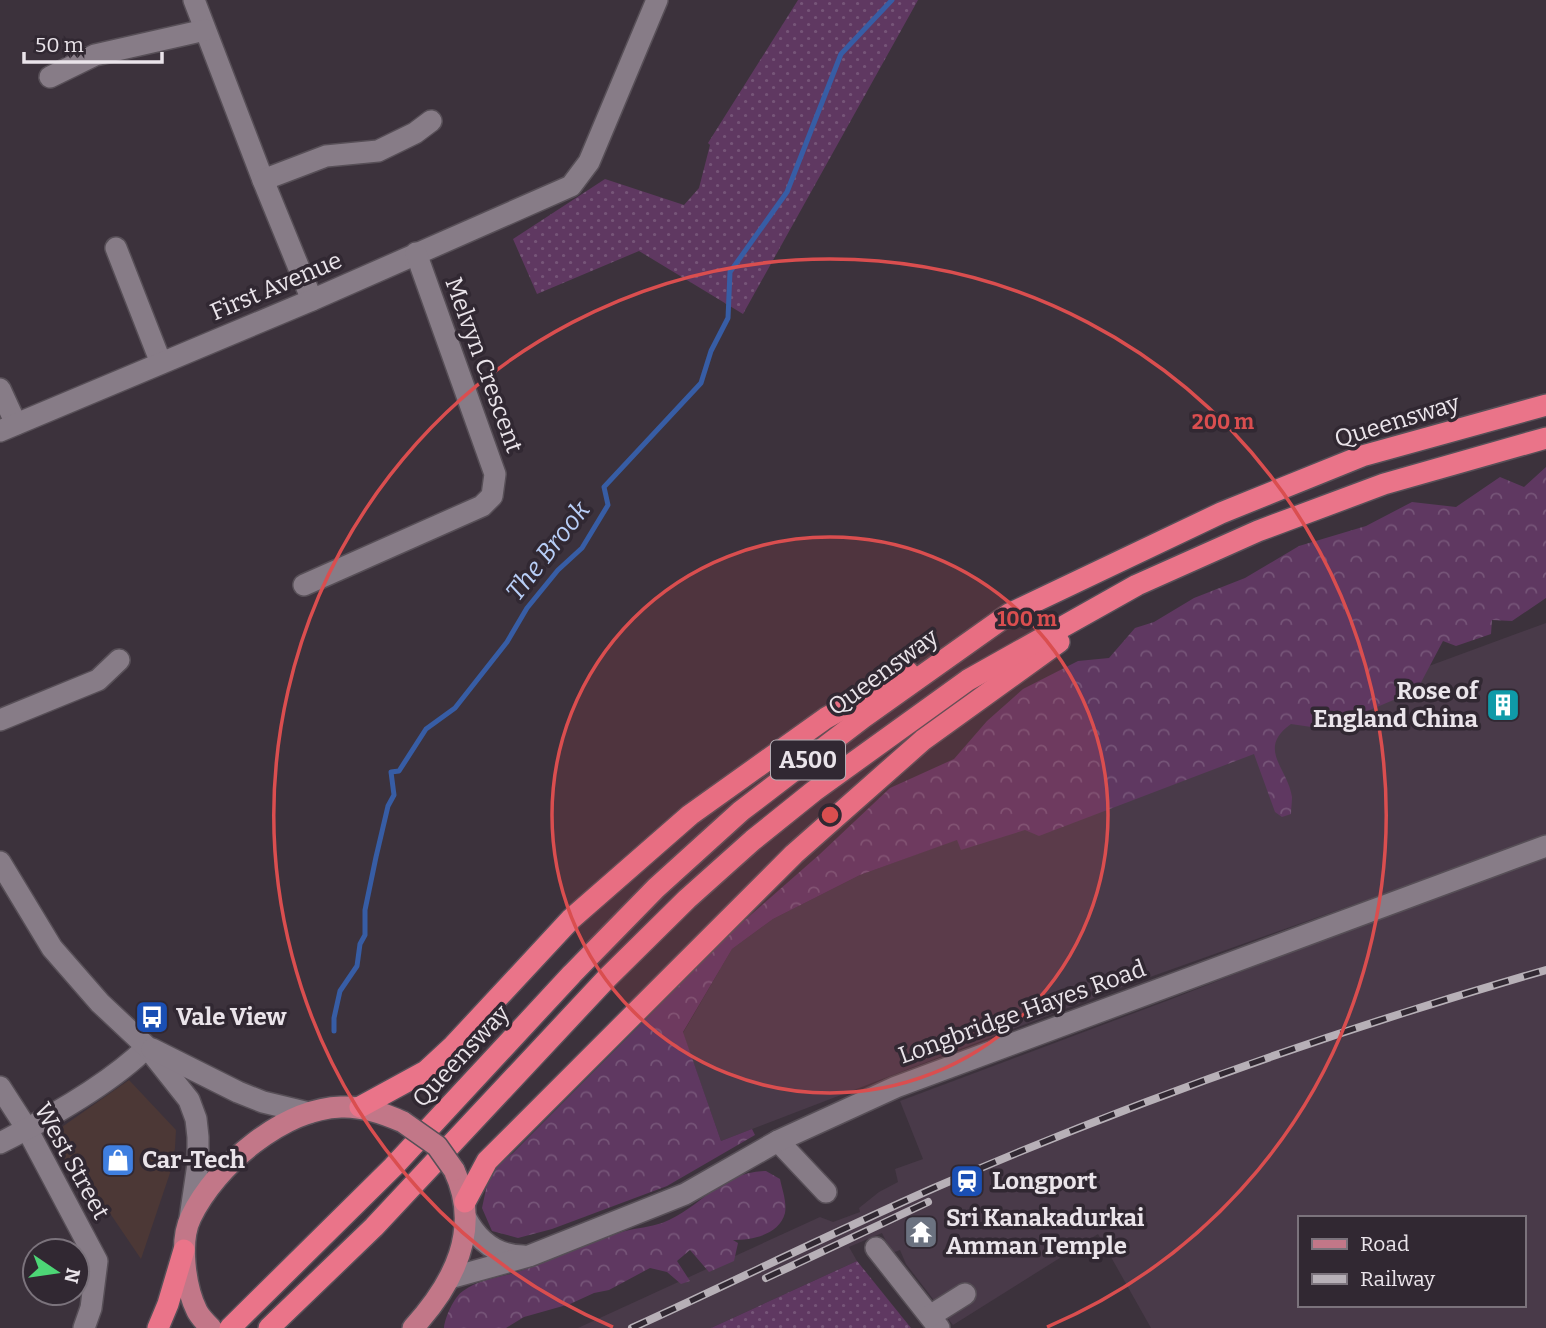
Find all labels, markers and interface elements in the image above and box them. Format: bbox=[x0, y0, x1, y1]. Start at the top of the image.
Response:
scale bar bbox=[24, 21, 163, 65]
text: 50 m bbox=[35, 32, 84, 58]
street label: First Avenue bbox=[206, 246, 346, 326]
street label: Melvyn Crescent bbox=[439, 273, 529, 457]
street label: Queensway bbox=[1331, 389, 1463, 453]
text: 200 m bbox=[1192, 409, 1254, 435]
water label: The Brook bbox=[500, 494, 597, 607]
text: 100 m bbox=[997, 606, 1057, 632]
street label: Queensway bbox=[823, 623, 944, 721]
place label: Rose of England China bbox=[1313, 677, 1480, 733]
building icon: Rose of England China bbox=[1484, 686, 1522, 724]
road number: A500 bbox=[771, 740, 845, 780]
centre of rings bbox=[818, 803, 842, 827]
street label: Longbridge Hayes Road bbox=[895, 954, 1149, 1070]
bus stop icon: Vale View bbox=[133, 998, 171, 1036]
street label: Queensway bbox=[407, 999, 515, 1113]
place label: Vale View bbox=[176, 1003, 287, 1031]
street label: West Street bbox=[29, 1098, 116, 1224]
shop icon: Car-Tech bbox=[99, 1141, 137, 1179]
place label: Car-Tech bbox=[142, 1146, 245, 1174]
station icon: Longport bbox=[948, 1162, 986, 1200]
place label: Longport bbox=[992, 1167, 1098, 1195]
place label: Sri Kanakadurkai Amman Temple bbox=[946, 1204, 1145, 1260]
temple icon: Sri Kanakadurkai Amman Temple bbox=[902, 1213, 940, 1251]
legend bbox=[1298, 1216, 1525, 1307]
text: Road bbox=[1360, 1231, 1409, 1257]
north arrow bbox=[21, 1237, 91, 1307]
text: N bbox=[59, 1266, 85, 1286]
text: Railway bbox=[1360, 1266, 1436, 1292]

